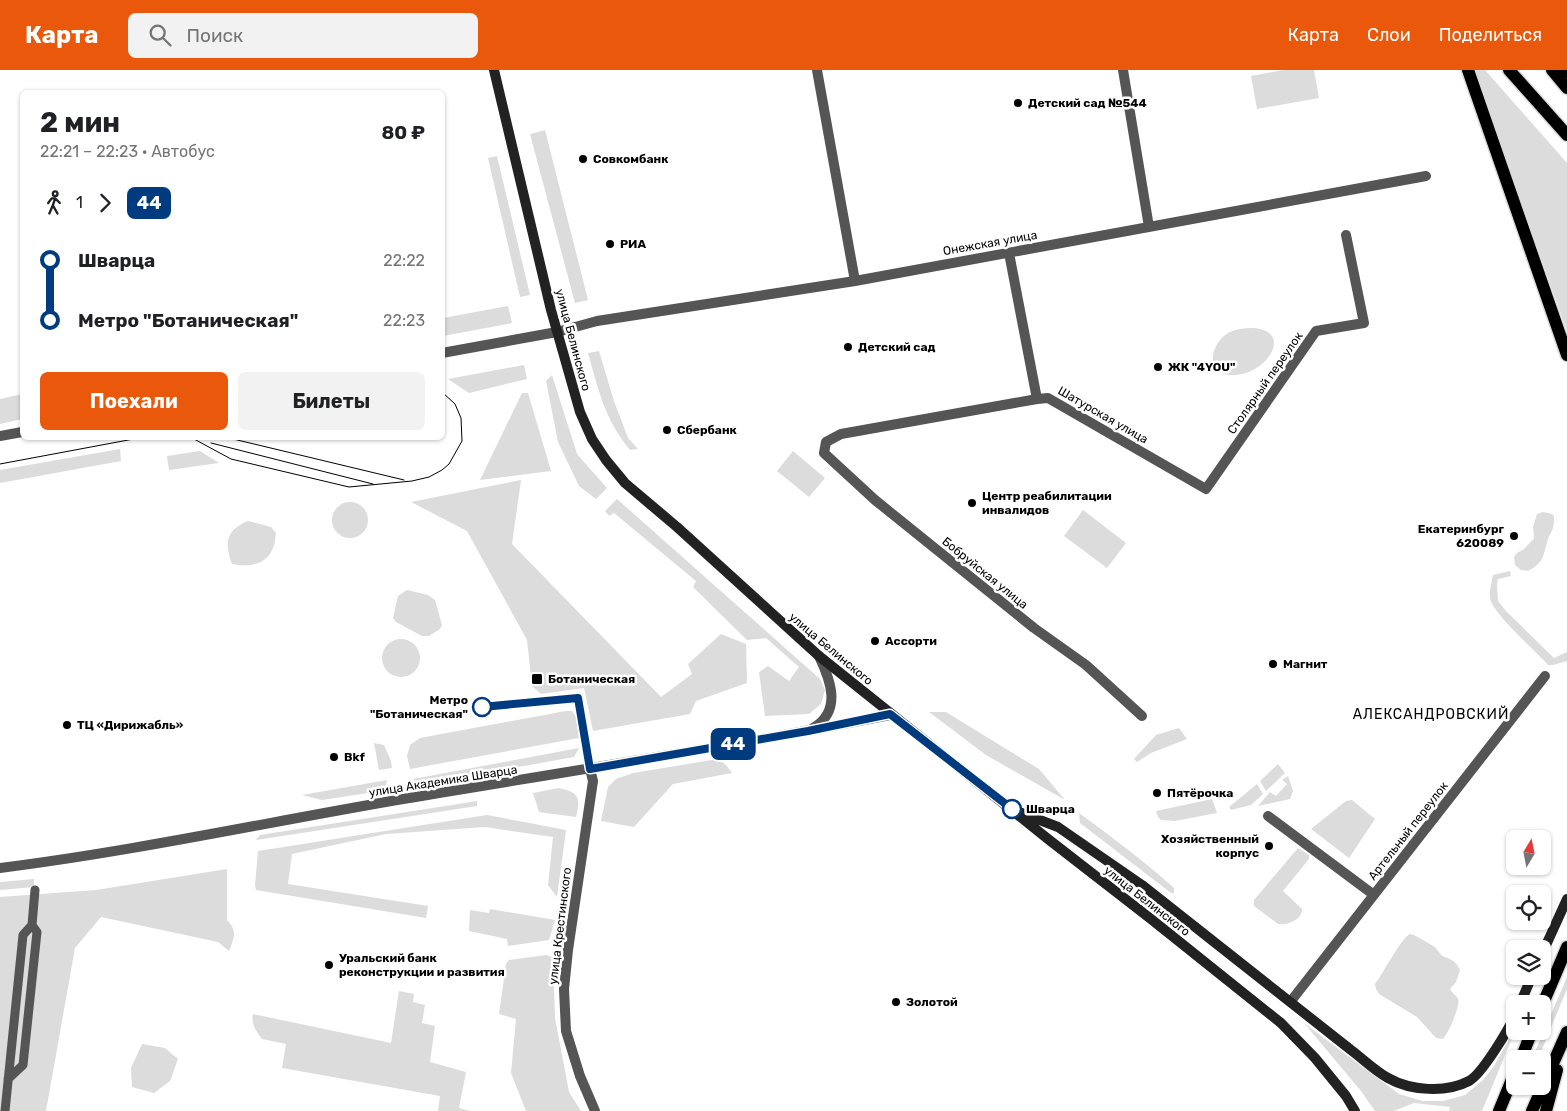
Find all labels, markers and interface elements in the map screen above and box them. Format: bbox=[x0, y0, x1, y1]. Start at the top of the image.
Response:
search box bbox=[128, 13, 478, 58]
text: Карта bbox=[25, 21, 98, 49]
icon: search bbox=[146, 21, 174, 49]
text: Поиск bbox=[186, 24, 243, 47]
text: Карта bbox=[1288, 24, 1339, 46]
text: Слои bbox=[1367, 24, 1411, 46]
text: Поделиться bbox=[1439, 24, 1542, 46]
place label: Детский сад №544 bbox=[1028, 96, 1147, 110]
marker: Детский сад №544 bbox=[1012, 97, 1024, 109]
text: 2 мин bbox=[40, 106, 120, 139]
text: 80 ₽ bbox=[381, 121, 425, 144]
text: 22:21 – 22:23 · Автобус bbox=[40, 142, 215, 161]
place label: Совкомбанк bbox=[593, 152, 669, 166]
marker: Совкомбанк bbox=[577, 153, 589, 165]
icon: walk bbox=[40, 189, 68, 217]
icon: forward bbox=[91, 189, 119, 217]
text: 44 bbox=[137, 192, 161, 214]
text: 1 bbox=[76, 193, 83, 212]
street label: Онежская улица bbox=[942, 228, 1038, 258]
place label: РИА bbox=[620, 237, 646, 251]
marker: РИА bbox=[604, 238, 616, 250]
text: Шварца bbox=[78, 249, 155, 272]
text: 22:22 bbox=[383, 251, 425, 270]
street label: улица Белинского bbox=[553, 287, 593, 393]
text: Метро "Ботаническая" bbox=[78, 309, 298, 332]
text: 22:23 bbox=[383, 311, 425, 330]
street label: Столярный переулок bbox=[1224, 329, 1306, 437]
place label: Детский сад bbox=[858, 340, 935, 354]
marker: Детский сад bbox=[842, 341, 854, 353]
place label: ЖК "4YOU" bbox=[1168, 360, 1235, 374]
marker: ЖК "4YOU" bbox=[1152, 361, 1164, 373]
button: Поехали bbox=[40, 372, 228, 430]
button: Билеты bbox=[238, 372, 425, 430]
street label: Шатурская улица bbox=[1055, 384, 1151, 446]
place label: Сбербанк bbox=[677, 423, 738, 437]
marker: Сбербанк bbox=[661, 424, 673, 436]
place label: Центр реабилитации инвалидов bbox=[982, 489, 1112, 517]
marker: Центр реабилитации инвалидов bbox=[966, 497, 978, 509]
place label: Екатеринбург 620089 bbox=[1418, 522, 1504, 550]
marker: Екатеринбург 620089 bbox=[1508, 530, 1520, 542]
street label: Бобруйская улица bbox=[939, 534, 1031, 612]
street label: улица Белинского bbox=[786, 610, 876, 688]
place label: Ассорти bbox=[885, 634, 937, 648]
marker: Ассорти bbox=[869, 635, 881, 647]
place label: Магнит bbox=[1283, 657, 1328, 671]
marker: Магнит bbox=[1267, 658, 1279, 670]
marker: Ботаническая bbox=[530, 672, 544, 686]
place label: Ботаническая bbox=[548, 672, 635, 686]
place label: Метро "Ботаническая" bbox=[370, 693, 468, 721]
marker: Метро "Ботаническая" bbox=[472, 697, 492, 717]
district label: АЛЕКСАНДРОВСКИЙ bbox=[1353, 705, 1509, 723]
place label: ТЦ «Дирижабль» bbox=[77, 718, 184, 732]
marker: ТЦ «Дирижабль» bbox=[61, 719, 73, 731]
line badge: 44 bbox=[710, 728, 756, 760]
text: 44 bbox=[721, 733, 745, 755]
place label: Bkf bbox=[344, 750, 365, 764]
marker: Bkf bbox=[328, 751, 340, 763]
street label: улица Академика Шварца bbox=[368, 762, 518, 800]
street label: Артельный переулок bbox=[1365, 779, 1451, 883]
place label: Пятёрочка bbox=[1167, 786, 1233, 800]
marker: Пятёрочка bbox=[1151, 787, 1163, 799]
marker: Шварца bbox=[1002, 799, 1022, 819]
place label: Шварца bbox=[1026, 802, 1075, 816]
north arrow bbox=[1506, 830, 1551, 875]
map controls bbox=[1506, 830, 1551, 1095]
place label: Хозяйственный корпус bbox=[1161, 832, 1259, 860]
marker: Хозяйственный корпус bbox=[1263, 840, 1275, 852]
street label: улица Белинского bbox=[1101, 863, 1193, 939]
street label: улица Крестинского bbox=[546, 866, 574, 985]
button: locate bbox=[1506, 885, 1551, 930]
button: layers bbox=[1506, 940, 1551, 985]
place label: Уральский банк реконструкции и развития bbox=[339, 951, 505, 979]
marker: Уральский банк реконструкции и развития bbox=[323, 959, 335, 971]
place label: Золотой bbox=[906, 995, 958, 1009]
button: + bbox=[1506, 995, 1551, 1040]
marker: Золотой bbox=[890, 996, 902, 1008]
button: − bbox=[1506, 1050, 1551, 1095]

